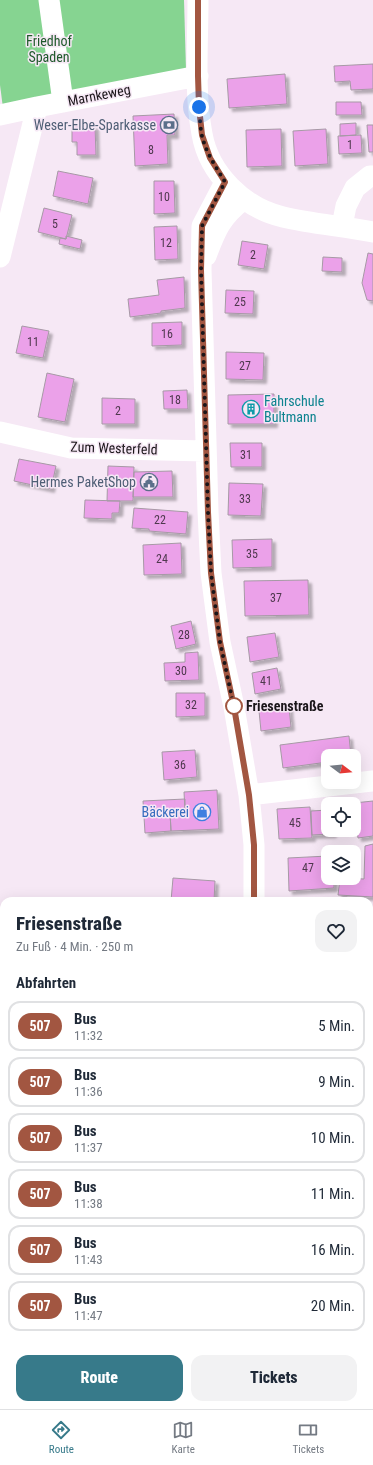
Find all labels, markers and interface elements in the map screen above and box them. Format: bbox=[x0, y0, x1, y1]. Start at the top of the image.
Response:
park label: Friedhof Spaden bbox=[26, 33, 72, 65]
street label: Marnkeweg bbox=[66, 81, 132, 109]
your location bbox=[189, 97, 209, 117]
bank icon: Weser-Elbe-Sparkasse bbox=[159, 115, 179, 135]
place label: Weser-Elbe-Sparkasse bbox=[34, 117, 156, 133]
house number: 1 bbox=[347, 138, 353, 152]
house number: 8 bbox=[148, 143, 154, 157]
house number: 10 bbox=[158, 190, 170, 204]
house number: 5 bbox=[52, 217, 58, 231]
house number: 12 bbox=[160, 236, 172, 250]
house number: 2 bbox=[250, 248, 256, 262]
house number: 25 bbox=[234, 295, 246, 309]
house number: 16 bbox=[161, 327, 173, 341]
house number: 11 bbox=[27, 335, 39, 349]
house number: 27 bbox=[239, 359, 251, 373]
house number: 18 bbox=[169, 393, 181, 407]
place label: Fahrschule Bultmann bbox=[264, 393, 325, 425]
building icon: Fahrschule Bultmann bbox=[241, 399, 261, 419]
house number: 2 bbox=[115, 404, 121, 418]
street label: Zum Westerfeld bbox=[70, 438, 158, 458]
house number: 31 bbox=[240, 448, 252, 462]
public building icon: Hermes PaketShop bbox=[139, 472, 159, 492]
place label: Hermes PaketShop bbox=[31, 474, 136, 490]
house number: 33 bbox=[239, 492, 251, 506]
house number: 22 bbox=[154, 513, 166, 527]
house number: 35 bbox=[246, 547, 258, 561]
house number: 24 bbox=[156, 552, 168, 566]
house number: 37 bbox=[270, 591, 282, 605]
house number: 28 bbox=[178, 628, 190, 642]
house number: 30 bbox=[175, 664, 187, 678]
house number: 41 bbox=[260, 674, 272, 688]
marker: Friesenstraße bbox=[225, 697, 243, 715]
house number: 32 bbox=[185, 698, 197, 712]
place label: Friesenstraße bbox=[246, 698, 324, 714]
north arrow bbox=[321, 749, 361, 789]
map controls bbox=[321, 749, 361, 885]
house number: 36 bbox=[174, 758, 186, 772]
button: locate bbox=[321, 797, 361, 837]
shop icon: Bäckerei bbox=[192, 802, 212, 822]
place label: Bäckerei bbox=[142, 804, 189, 820]
house number: 45 bbox=[289, 816, 301, 830]
button: layers bbox=[321, 845, 361, 885]
house number: 47 bbox=[302, 861, 314, 875]
button: heart bbox=[315, 910, 357, 952]
text: Friesenstraße bbox=[16, 912, 122, 935]
text: Zu Fuß · 4 Min. · 250 m bbox=[16, 939, 133, 954]
text: Abfahrten bbox=[16, 974, 76, 992]
text: Bus bbox=[74, 1010, 97, 1028]
text: 5 Min. bbox=[318, 1017, 355, 1035]
text: 507 bbox=[29, 1018, 51, 1034]
text: 11:32 bbox=[74, 1028, 103, 1043]
text: Bus bbox=[74, 1066, 97, 1084]
text: 9 Min. bbox=[318, 1073, 355, 1091]
text: 507 bbox=[29, 1074, 51, 1090]
text: 11:36 bbox=[74, 1084, 103, 1099]
text: Bus bbox=[74, 1122, 97, 1140]
text: 10 Min. bbox=[311, 1129, 355, 1147]
text: 507 bbox=[29, 1130, 51, 1146]
text: 11:37 bbox=[74, 1140, 103, 1155]
text: Bus bbox=[74, 1178, 97, 1196]
text: 11 Min. bbox=[311, 1185, 355, 1203]
text: 507 bbox=[29, 1186, 51, 1202]
text: 11:38 bbox=[74, 1196, 103, 1211]
text: Bus bbox=[74, 1234, 97, 1252]
text: 16 Min. bbox=[311, 1241, 355, 1259]
text: 507 bbox=[29, 1242, 51, 1258]
text: 11:43 bbox=[74, 1252, 103, 1267]
text: Bus bbox=[74, 1290, 97, 1308]
text: 20 Min. bbox=[311, 1297, 355, 1315]
text: 507 bbox=[29, 1298, 51, 1314]
text: 11:47 bbox=[74, 1308, 103, 1323]
button: Route bbox=[16, 1355, 183, 1401]
button: Tickets bbox=[191, 1355, 357, 1401]
tab: Route bbox=[49, 1419, 74, 1456]
tab: Karte bbox=[172, 1419, 195, 1456]
tab: Tickets bbox=[293, 1419, 324, 1456]

